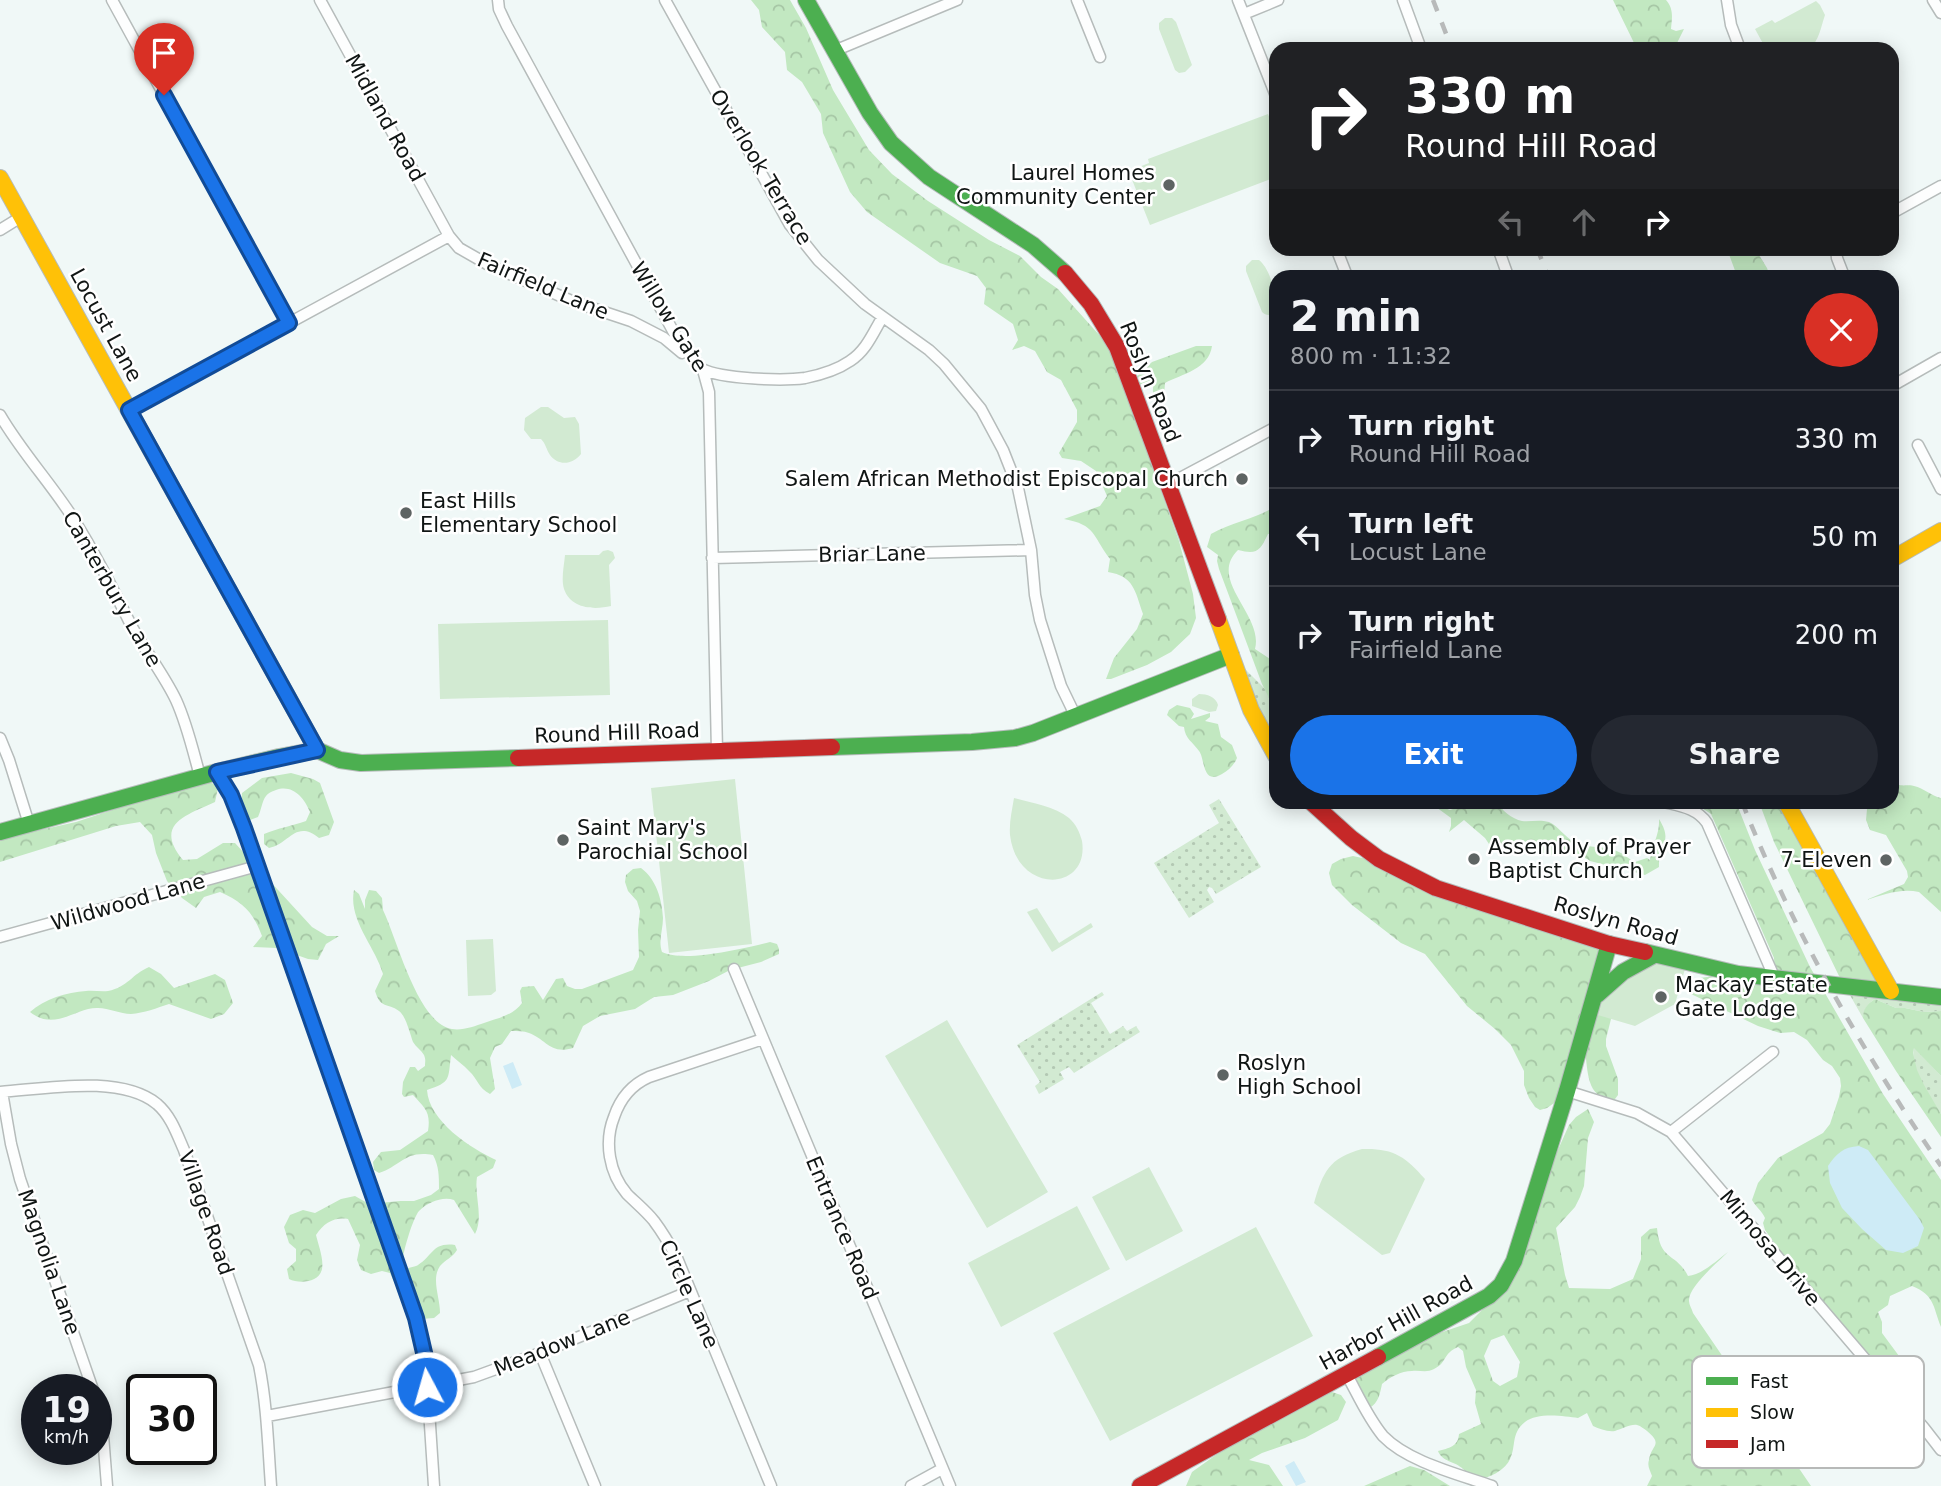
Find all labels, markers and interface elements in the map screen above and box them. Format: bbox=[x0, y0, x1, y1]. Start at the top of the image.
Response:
pin bbox=[134, 23, 194, 95]
icon: arrive bbox=[145, 34, 183, 72]
street label: Midland Road bbox=[340, 50, 430, 186]
text: 330 m bbox=[1405, 68, 1575, 125]
icon: right bbox=[1290, 70, 1381, 161]
street label: Overlook Terrace bbox=[705, 85, 817, 249]
text: Round Hill Road bbox=[1405, 127, 1658, 165]
place label: Laurel Homes Community Center bbox=[956, 161, 1155, 209]
marker: Laurel Homes Community Center bbox=[1161, 177, 1177, 193]
icon: left bbox=[1492, 203, 1530, 241]
icon: ahead bbox=[1565, 203, 1603, 241]
icon: right bbox=[1638, 203, 1676, 241]
street label: Fairfield Lane bbox=[474, 248, 612, 324]
street label: Willow Gate bbox=[626, 258, 712, 376]
street label: Locust Lane bbox=[65, 264, 147, 386]
text: 2 min bbox=[1290, 292, 1422, 341]
button: close bbox=[1804, 293, 1878, 367]
street label: Roslyn Road bbox=[1115, 318, 1185, 446]
text: 800 m · 11:32 bbox=[1290, 343, 1452, 369]
text: Turn right bbox=[1349, 411, 1494, 441]
icon: right bbox=[1290, 420, 1328, 458]
text: 330 m bbox=[1795, 424, 1878, 454]
text: Round Hill Road bbox=[1349, 441, 1531, 467]
place label: Salem African Methodist Episcopal Church bbox=[785, 467, 1228, 491]
marker: Salem African Methodist Episcopal Church bbox=[1234, 471, 1250, 487]
place label: East Hills Elementary School bbox=[420, 489, 617, 537]
marker: East Hills Elementary School bbox=[398, 505, 414, 521]
street label: Canterbury Lane bbox=[58, 507, 166, 671]
text: Turn left bbox=[1349, 509, 1473, 539]
icon: left bbox=[1290, 518, 1328, 556]
text: 50 m bbox=[1811, 522, 1878, 552]
text: Locust Lane bbox=[1349, 539, 1487, 565]
street label: Briar Lane bbox=[818, 541, 926, 567]
text: Turn right bbox=[1349, 607, 1494, 637]
icon: right bbox=[1290, 616, 1328, 654]
text: 200 m bbox=[1795, 620, 1878, 650]
text: Fairfield Lane bbox=[1349, 637, 1503, 663]
button: Exit bbox=[1290, 715, 1577, 795]
button: Share bbox=[1591, 715, 1878, 795]
street label: Round Hill Road bbox=[534, 718, 700, 748]
place label: Saint Mary's Parochial School bbox=[577, 816, 748, 864]
marker: Saint Mary's Parochial School bbox=[555, 832, 571, 848]
place label: Assembly of Prayer Baptist Church bbox=[1488, 835, 1691, 883]
place label: 7-Eleven bbox=[1780, 848, 1872, 872]
marker: Assembly of Prayer Baptist Church bbox=[1466, 851, 1482, 867]
marker: 7-Eleven bbox=[1878, 852, 1894, 868]
street label: Wildwood Lane bbox=[48, 869, 208, 935]
street label: Roslyn Road bbox=[1551, 892, 1681, 950]
place label: Mackay Estate Gate Lodge bbox=[1675, 973, 1828, 1021]
marker: Mackay Estate Gate Lodge bbox=[1653, 989, 1669, 1005]
place label: Roslyn High School bbox=[1237, 1051, 1362, 1099]
marker: Roslyn High School bbox=[1215, 1067, 1231, 1083]
street label: Village Road bbox=[174, 1148, 238, 1278]
street label: Entrance Road bbox=[801, 1153, 883, 1303]
street label: Mimosa Drive bbox=[1715, 1185, 1825, 1311]
street label: Magnolia Lane bbox=[13, 1186, 85, 1338]
street label: Circle Lane bbox=[654, 1236, 724, 1352]
street label: Harbor Hill Road bbox=[1315, 1271, 1477, 1375]
street label: Meadow Lane bbox=[490, 1305, 634, 1381]
position arrow bbox=[390, 1350, 464, 1424]
legend bbox=[1692, 1356, 1924, 1468]
text: Fast bbox=[1750, 1370, 1788, 1392]
speed limit sign: 30 bbox=[126, 1374, 217, 1465]
text: 19 bbox=[42, 1390, 91, 1430]
text: Slow bbox=[1750, 1401, 1795, 1423]
text: km/h bbox=[44, 1426, 89, 1447]
text: Jam bbox=[1749, 1433, 1786, 1455]

